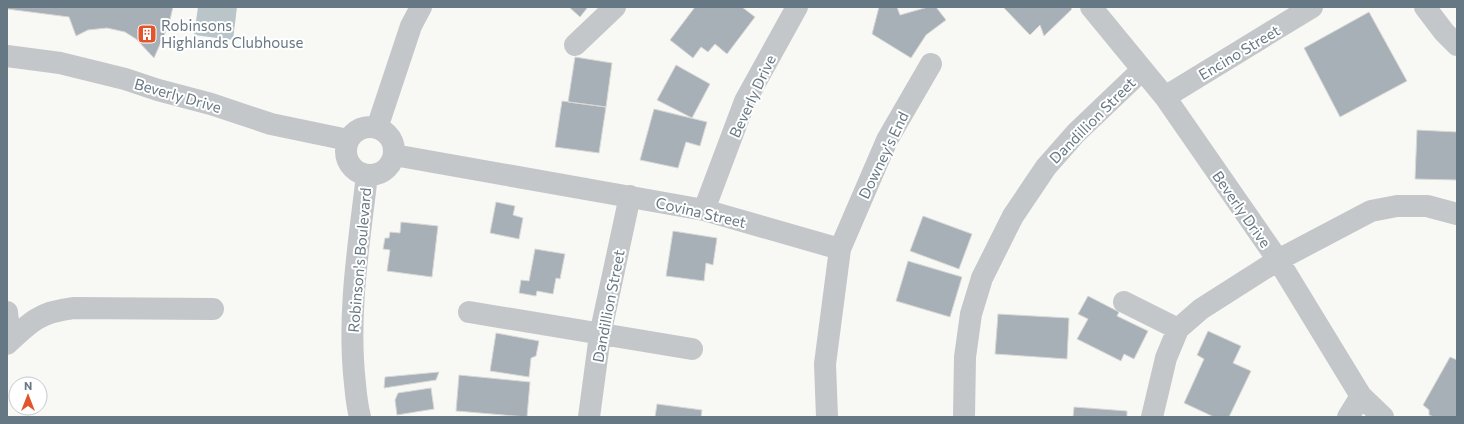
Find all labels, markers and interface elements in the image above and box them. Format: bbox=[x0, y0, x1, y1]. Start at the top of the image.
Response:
place label: Robinsons Highlands Clubhouse bbox=[161, 16, 304, 51]
street label: Encino Street bbox=[1195, 21, 1283, 83]
building icon: Robinsons Highlands Clubhouse bbox=[136, 23, 158, 45]
street label: Beverly Drive bbox=[725, 52, 779, 140]
street label: Dandillion Street bbox=[1045, 73, 1139, 167]
street label: Beverly Drive bbox=[133, 74, 224, 116]
street label: Downey's End bbox=[854, 108, 912, 202]
street label: Beverly Drive bbox=[1209, 167, 1275, 251]
street label: Robinson's Boulevard bbox=[344, 187, 374, 333]
street label: Covina Street bbox=[654, 193, 748, 231]
street label: Dandillion Street bbox=[588, 248, 628, 364]
north arrow bbox=[8, 376, 48, 416]
text: N bbox=[24, 379, 32, 392]

